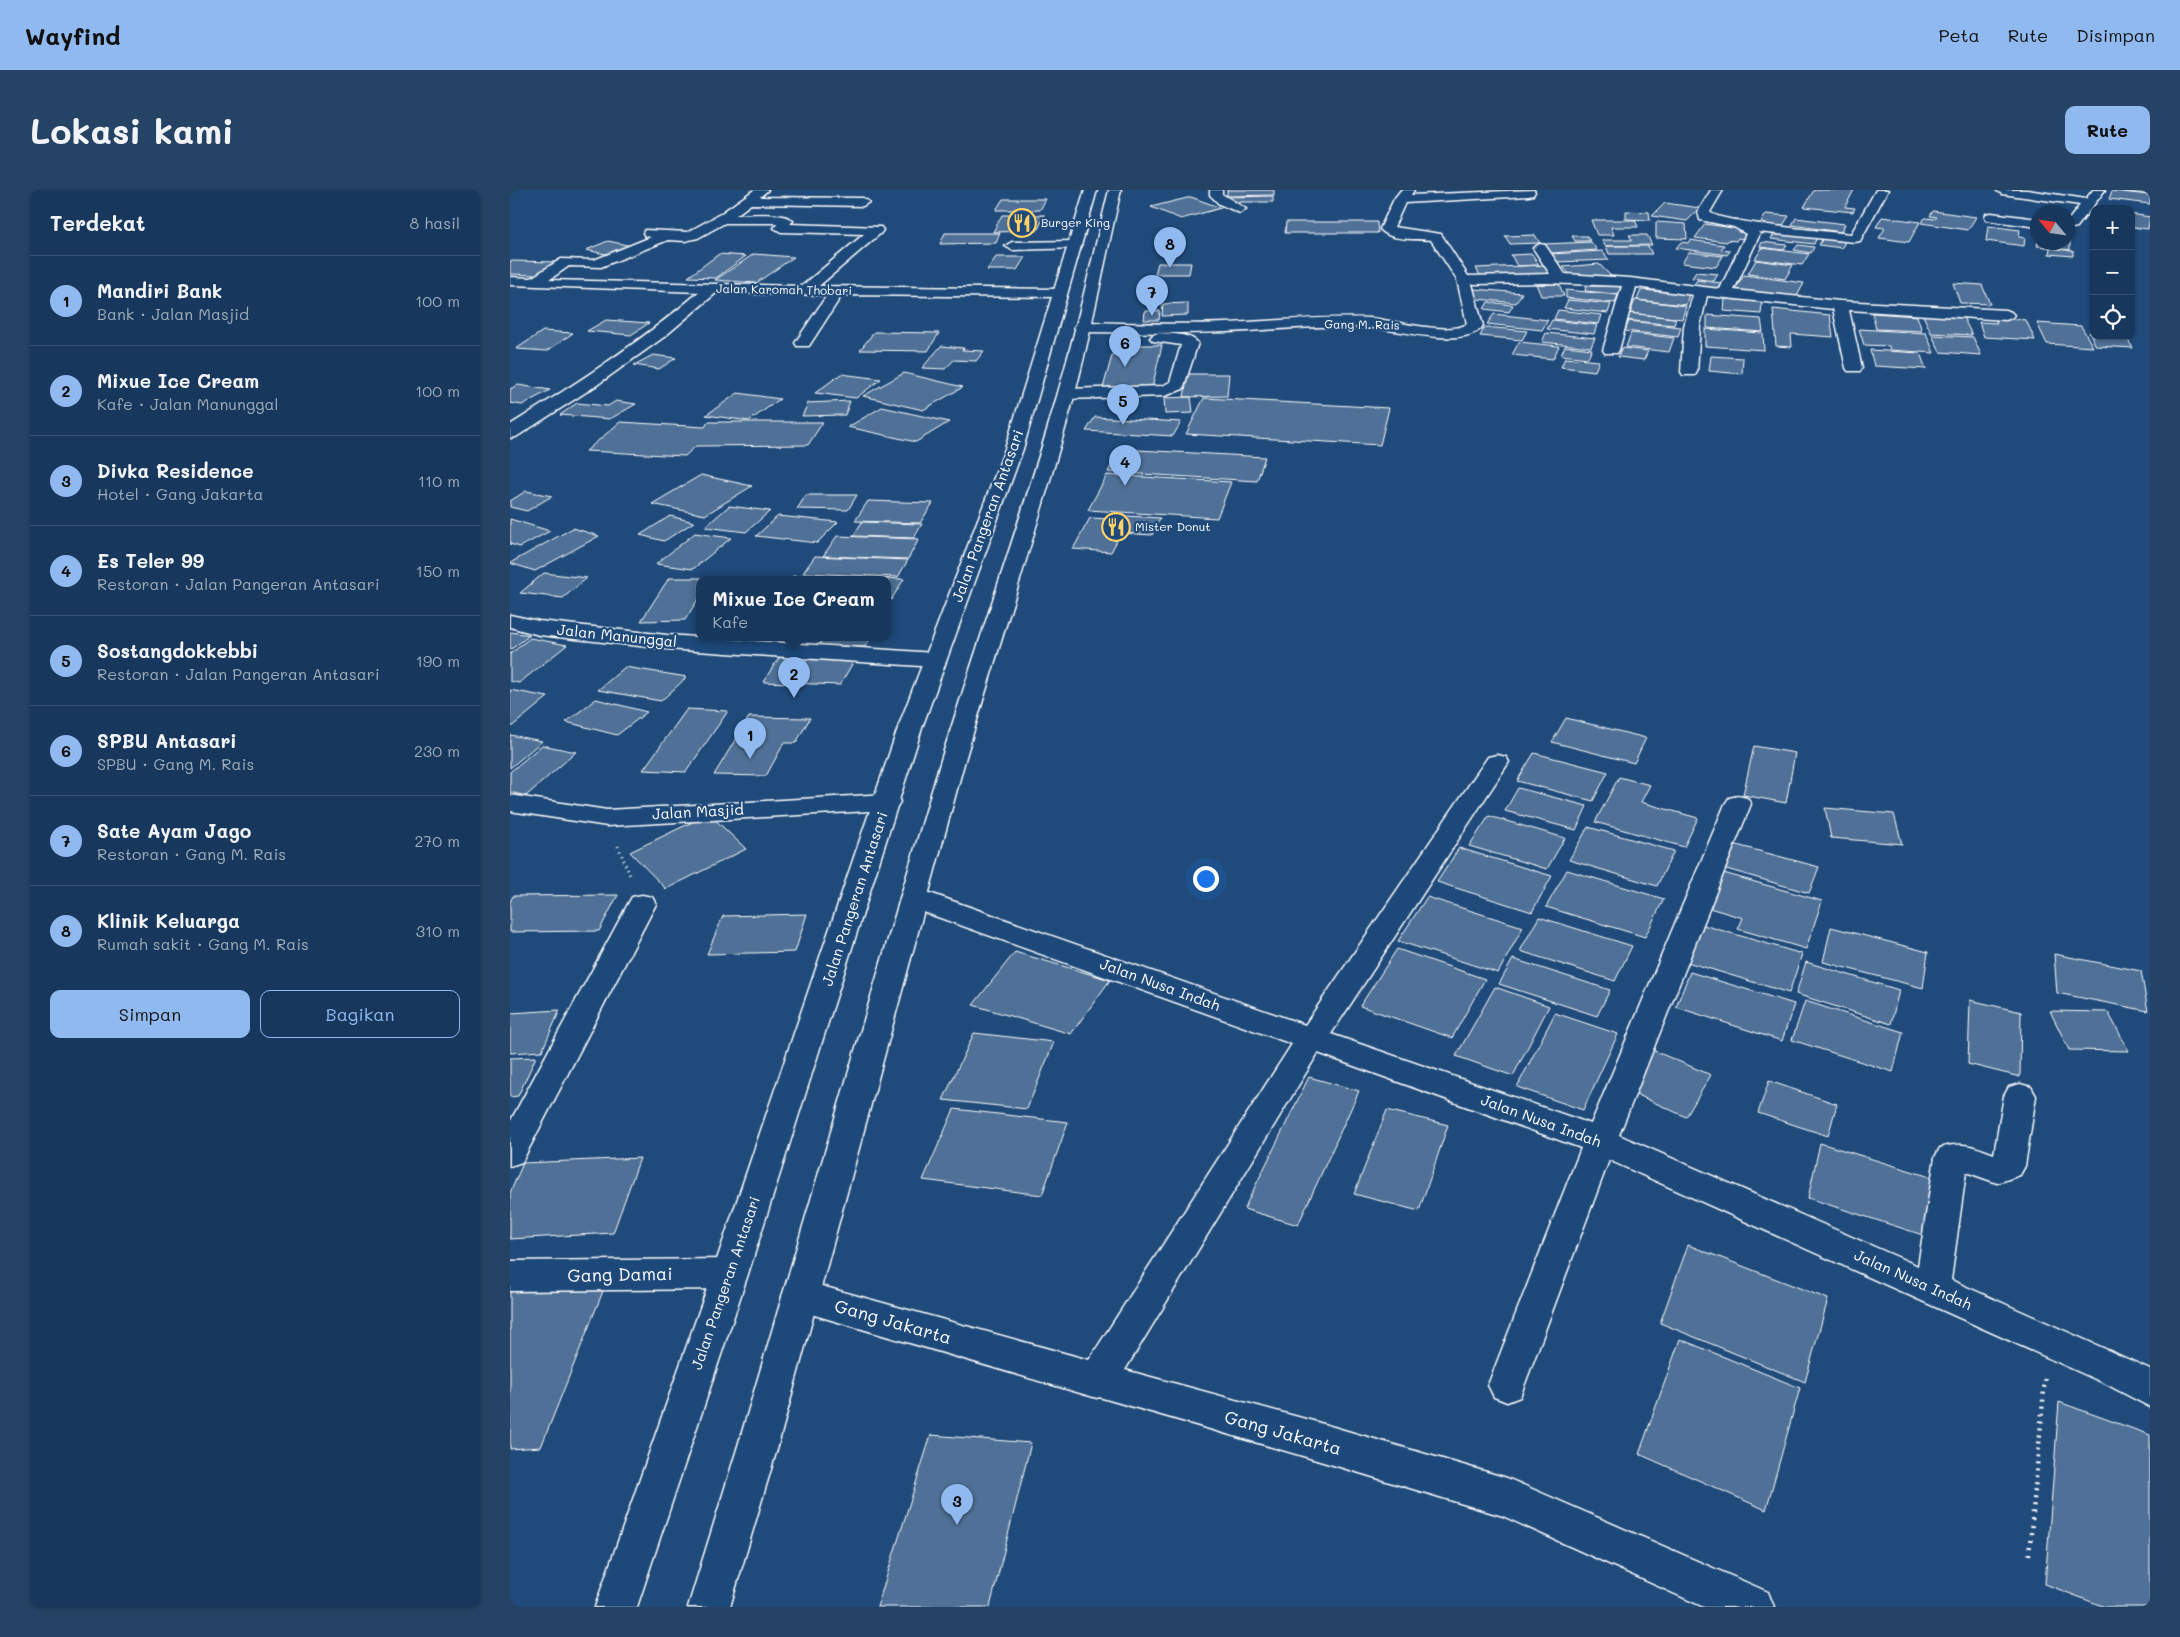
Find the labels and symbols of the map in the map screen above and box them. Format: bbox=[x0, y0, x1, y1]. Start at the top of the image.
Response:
north arrow bbox=[2030, 205, 2075, 250]
restaurant icon: Burger King bbox=[1007, 208, 1037, 238]
place label: Burger King bbox=[1041, 214, 1110, 230]
pin: 8 bbox=[1154, 227, 1186, 268]
pin: 7 bbox=[1136, 275, 1168, 316]
street label: Jalan Karomah Thobari bbox=[716, 280, 852, 298]
street label: Gang M. Rais bbox=[1324, 315, 1400, 333]
pin: 6 bbox=[1109, 326, 1141, 367]
pin: 5 bbox=[1107, 384, 1139, 425]
street label: Jalan Pangeran Antasari bbox=[947, 427, 1028, 605]
pin: 4 bbox=[1109, 445, 1141, 486]
restaurant icon: Mister Donut bbox=[1101, 512, 1131, 542]
place label: Mister Donut bbox=[1135, 518, 1211, 534]
street label: Jalan Manunggal bbox=[556, 619, 678, 651]
pin: 2 bbox=[778, 657, 810, 698]
pin: 1 bbox=[734, 718, 766, 759]
street label: Jalan Masjid bbox=[652, 799, 744, 823]
street label: Jalan Pangeran Antasari bbox=[816, 809, 892, 988]
your location bbox=[1193, 866, 1219, 892]
street label: Jalan Nusa Indah bbox=[1097, 953, 1223, 1015]
street label: Jalan Nusa Indah bbox=[1478, 1089, 1604, 1151]
street label: Jalan Pangeran Antasari bbox=[686, 1193, 764, 1372]
street label: Jalan Nusa Indah bbox=[1851, 1244, 1975, 1314]
street label: Gang Damai bbox=[567, 1261, 673, 1287]
street label: Gang Jakarta bbox=[832, 1293, 955, 1349]
street label: Gang Jakarta bbox=[1222, 1404, 1345, 1460]
pin: 3 bbox=[941, 1484, 973, 1525]

